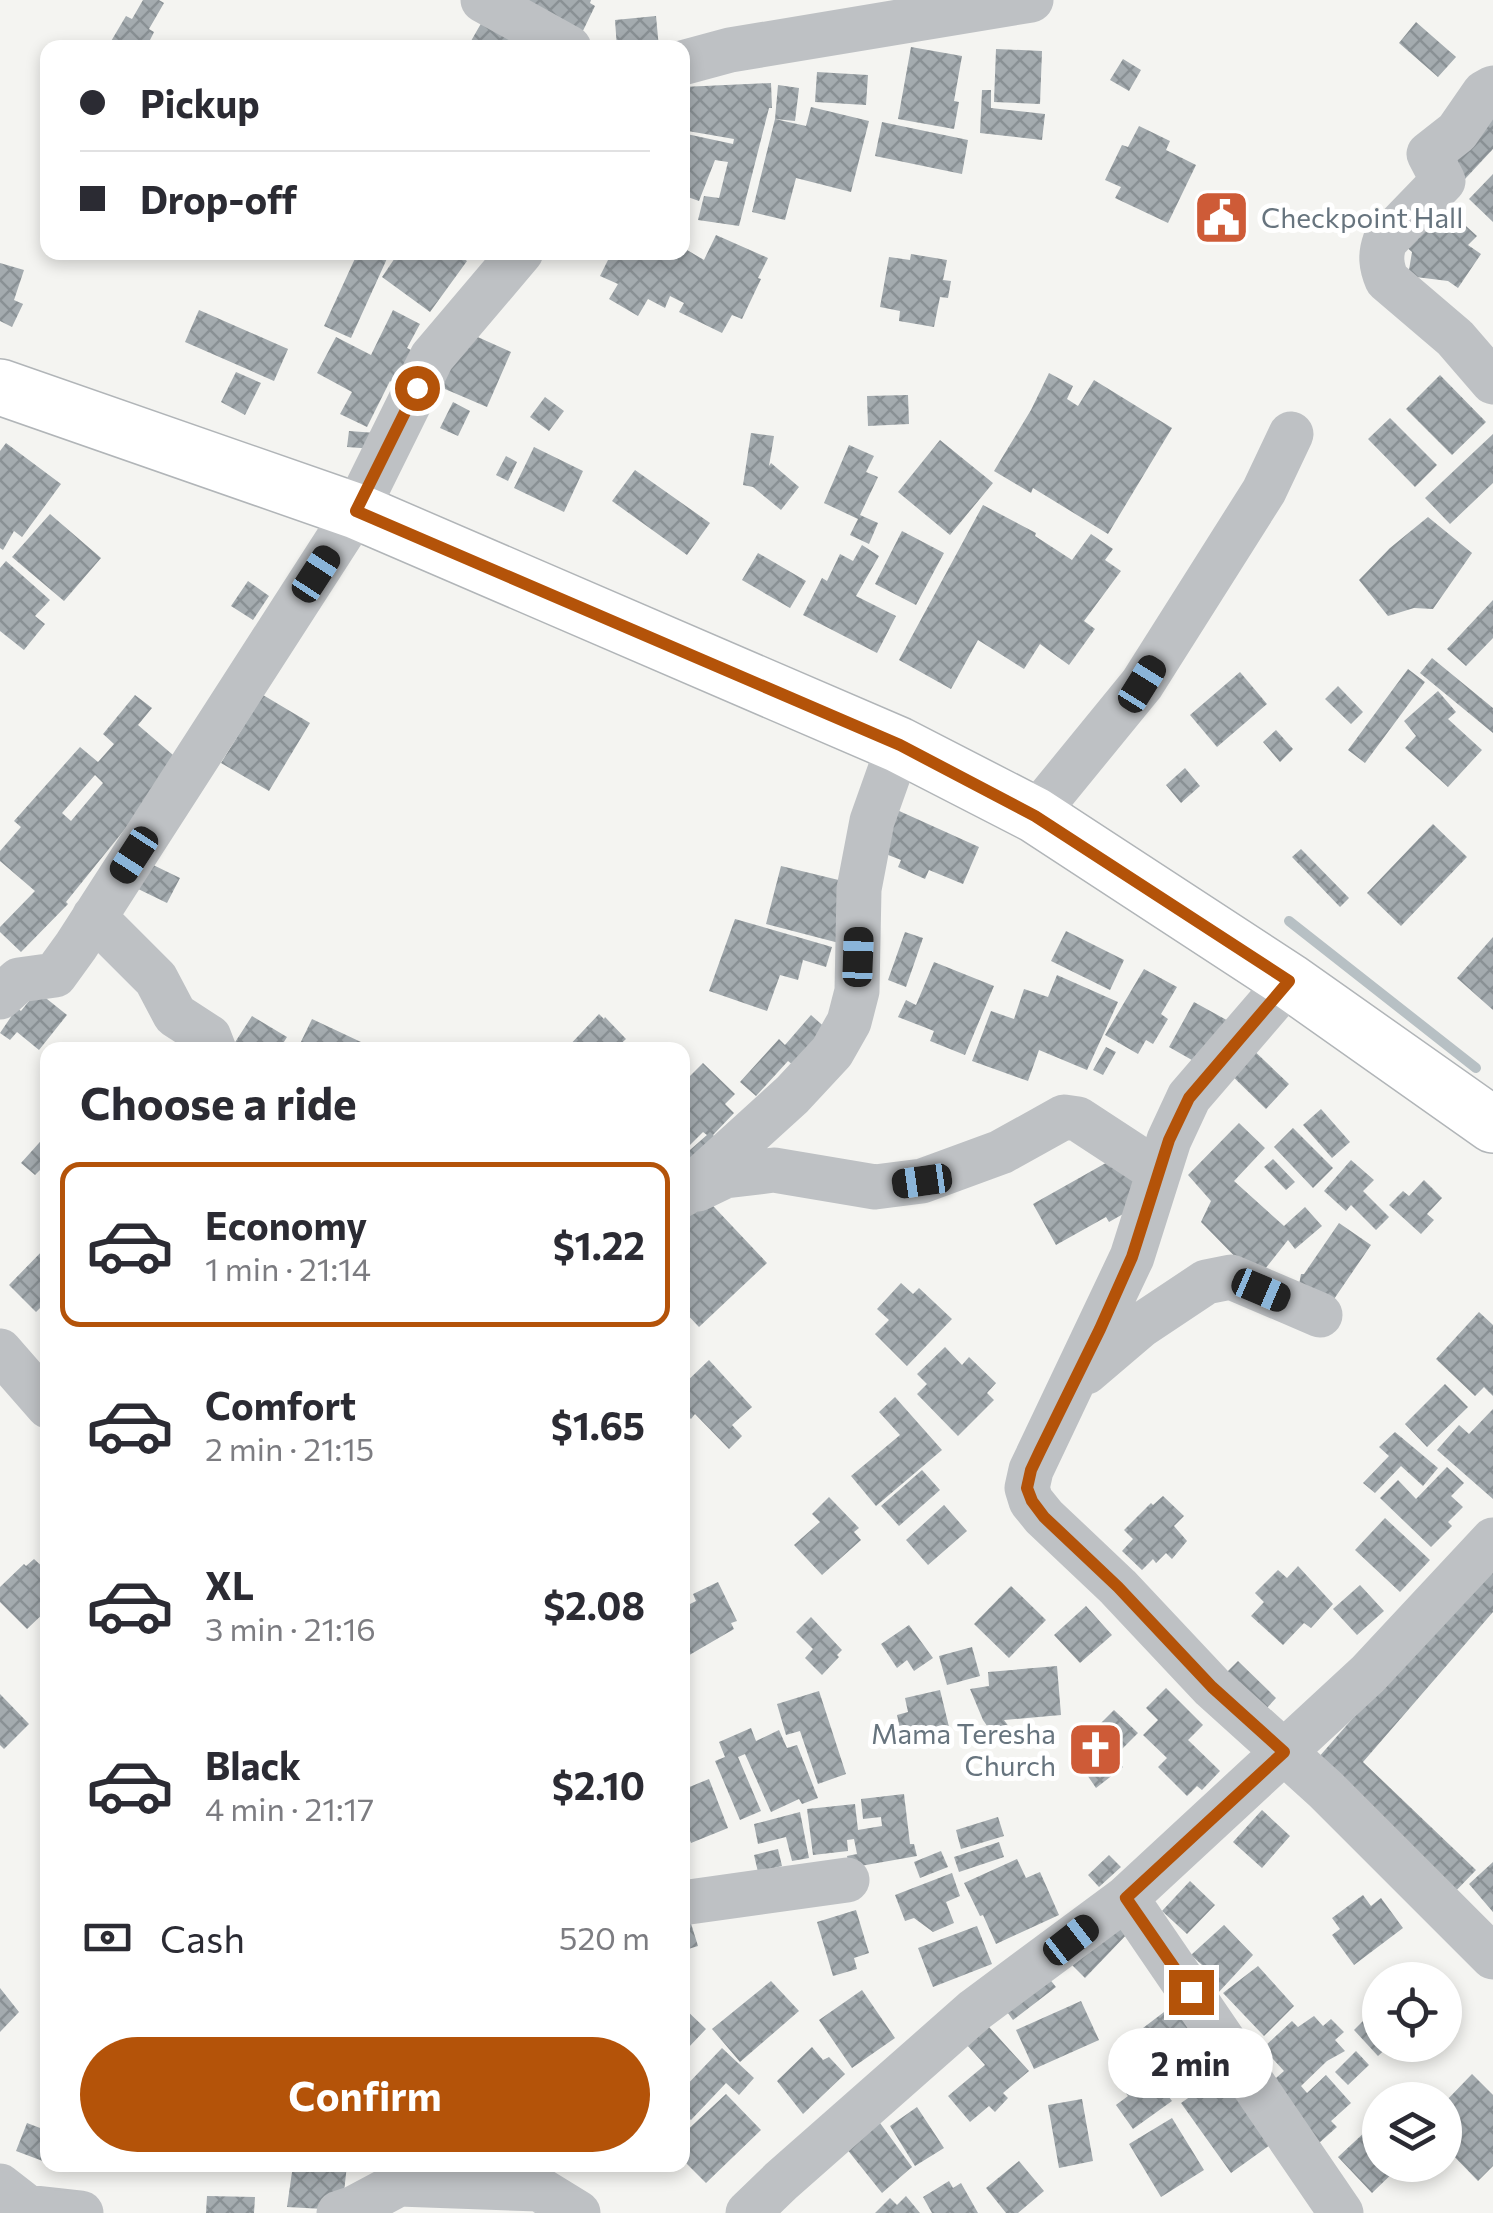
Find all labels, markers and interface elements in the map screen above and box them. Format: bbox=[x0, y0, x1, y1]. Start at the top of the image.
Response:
text: Pickup bbox=[140, 79, 260, 126]
text: Drop-off bbox=[140, 175, 297, 222]
public building icon: Checkpoint Hall bbox=[1192, 188, 1252, 248]
place label: Checkpoint Hall bbox=[1261, 200, 1463, 234]
route start bbox=[395, 366, 440, 411]
car bbox=[287, 541, 345, 607]
car bbox=[1113, 651, 1171, 717]
car bbox=[105, 822, 163, 888]
car bbox=[842, 926, 874, 988]
text: Choose a ride bbox=[80, 1074, 357, 1129]
car bbox=[890, 1162, 954, 1200]
icon: car bbox=[85, 1200, 175, 1290]
text: Economy bbox=[205, 1201, 367, 1248]
text: $1.22 bbox=[553, 1221, 645, 1268]
text: 1 min · 21:14 bbox=[205, 1248, 371, 1288]
car bbox=[1228, 1264, 1294, 1316]
icon: car bbox=[85, 1380, 175, 1470]
text: Comfort bbox=[205, 1381, 356, 1428]
text: $1.65 bbox=[551, 1401, 645, 1448]
text: 2 min · 21:15 bbox=[205, 1428, 374, 1468]
icon: car bbox=[85, 1560, 175, 1650]
text: XL bbox=[205, 1561, 254, 1608]
text: $2.08 bbox=[543, 1581, 645, 1628]
text: 3 min · 21:16 bbox=[205, 1608, 376, 1648]
place label: Mama Teresha Church bbox=[871, 1716, 1056, 1782]
church icon: Mama Teresha Church bbox=[1065, 1720, 1125, 1780]
icon: car bbox=[85, 1740, 175, 1830]
text: Black bbox=[205, 1741, 301, 1788]
text: $2.10 bbox=[552, 1761, 645, 1808]
text: 4 min · 21:17 bbox=[205, 1788, 374, 1828]
icon: cash bbox=[80, 1910, 135, 1965]
car bbox=[1038, 1910, 1104, 1970]
text: Cash bbox=[160, 1914, 245, 1961]
text: 520 m bbox=[559, 1917, 650, 1957]
map controls bbox=[1362, 1962, 1462, 2182]
button: locate bbox=[1362, 1962, 1462, 2062]
route end bbox=[1169, 1970, 1214, 2015]
callout: 2 min bbox=[1108, 2027, 1274, 2097]
button: Confirm bbox=[80, 2037, 650, 2152]
text: 2 min bbox=[1151, 2043, 1230, 2083]
button: layers bbox=[1362, 2082, 1462, 2182]

